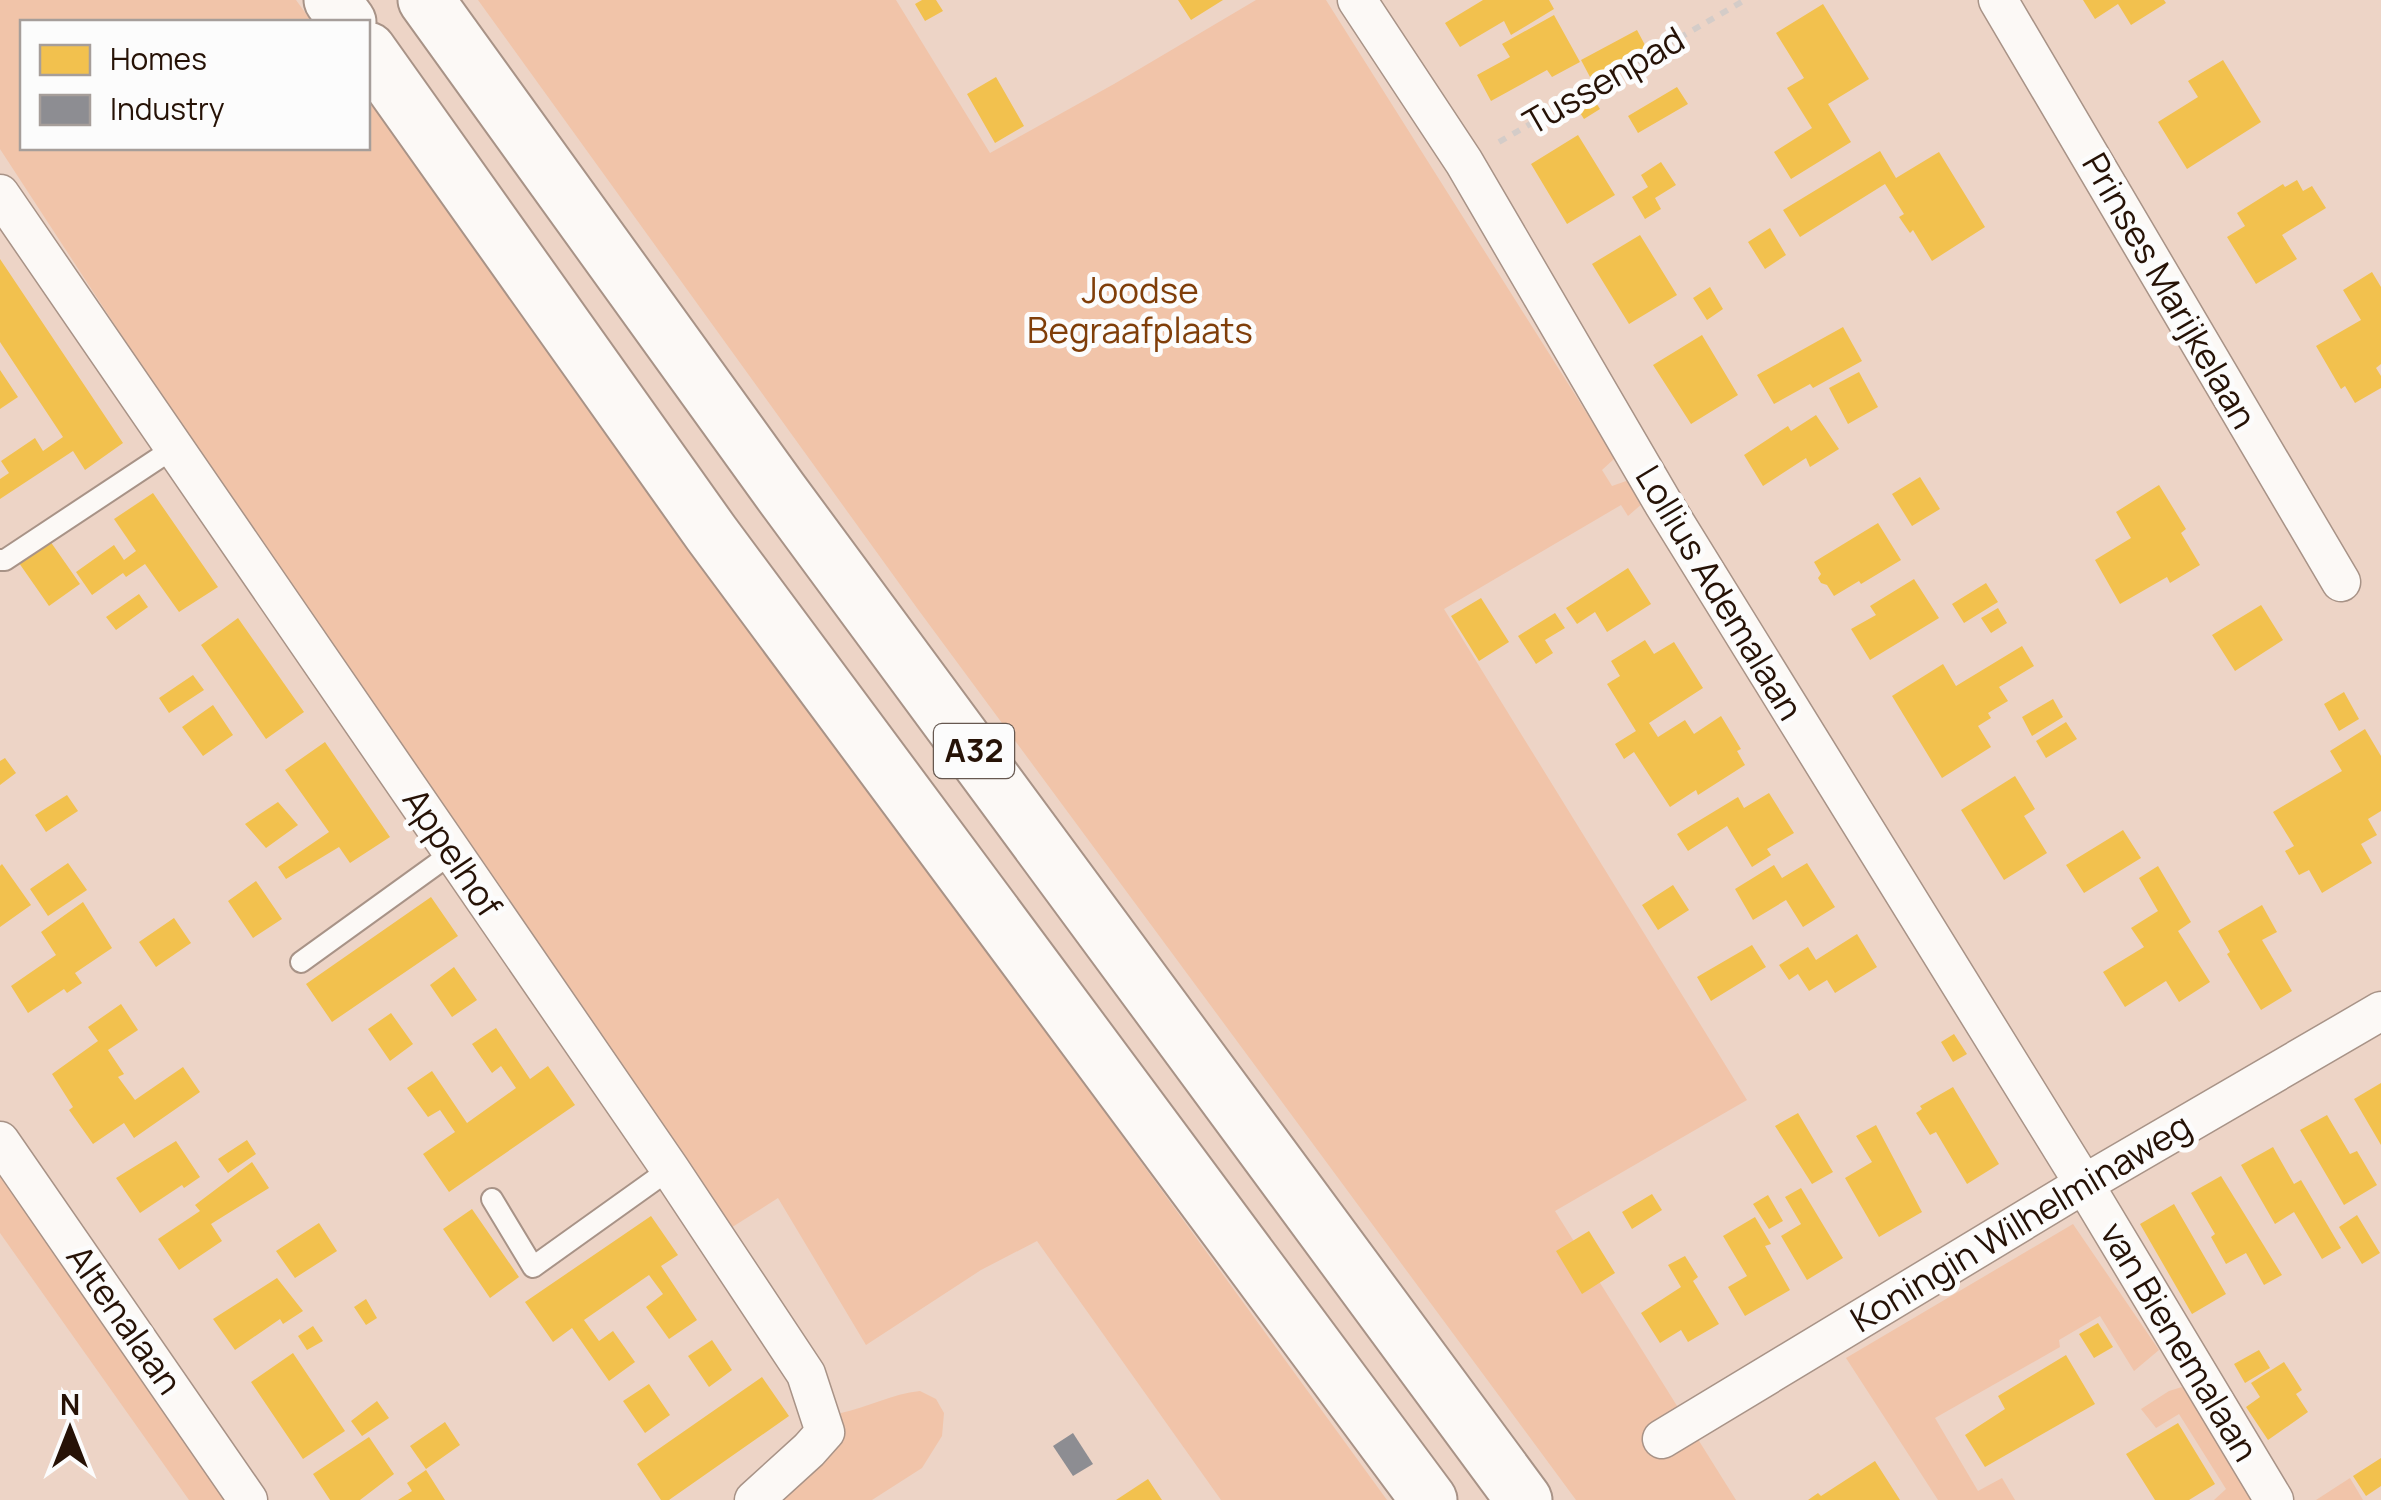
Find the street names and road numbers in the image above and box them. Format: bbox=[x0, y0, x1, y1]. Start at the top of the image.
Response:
street label: Tussenpad bbox=[1514, 15, 1693, 145]
street label: Prinses Marijkelaan bbox=[2071, 144, 2268, 437]
street label: Lollius Ademalaan bbox=[1625, 456, 1815, 729]
road number: A32 bbox=[934, 724, 1014, 778]
street label: Appelhof bbox=[392, 778, 514, 927]
street label: Koningin Wilhelminaweg bbox=[1841, 1101, 2200, 1343]
street label: van Bienemalaan bbox=[2089, 1213, 2270, 1470]
street label: Altenalaan bbox=[56, 1235, 194, 1404]

